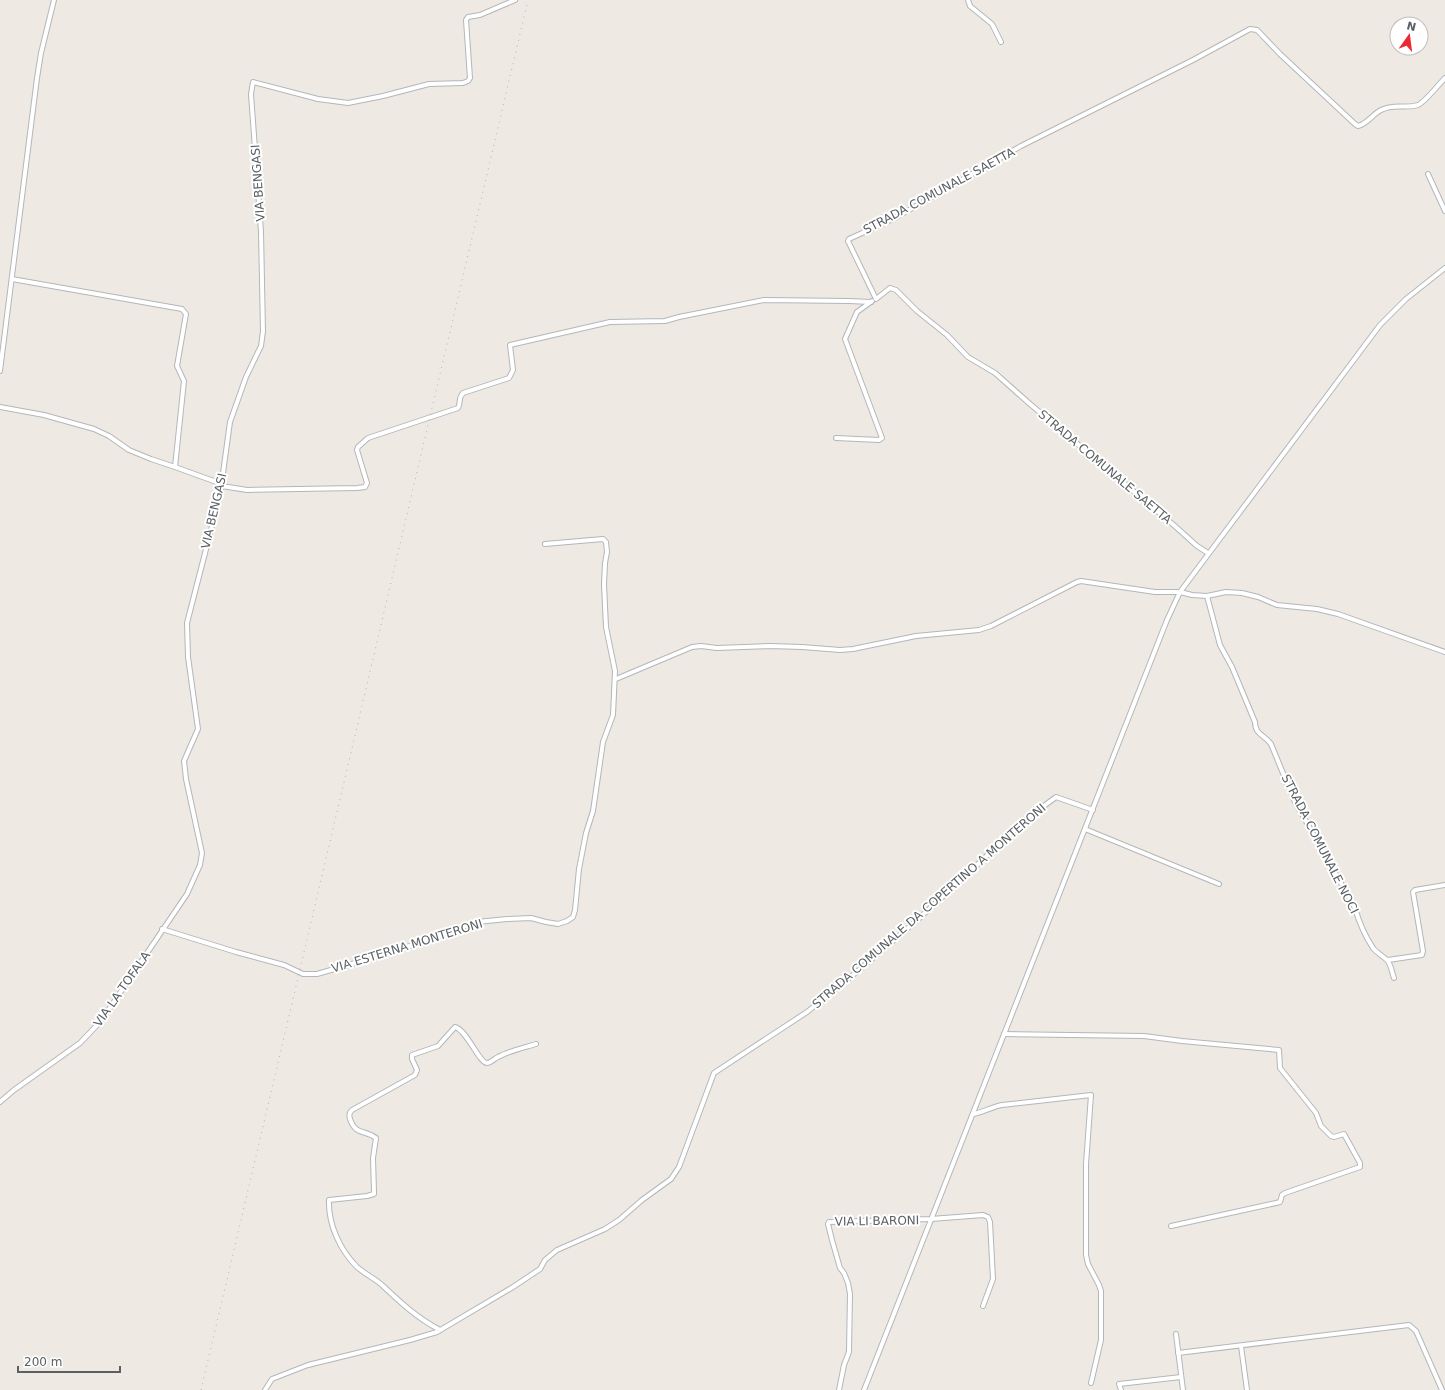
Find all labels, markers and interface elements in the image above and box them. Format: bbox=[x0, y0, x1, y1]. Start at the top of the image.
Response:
north arrow bbox=[1389, 16, 1429, 56]
text: N bbox=[1405, 19, 1417, 34]
street label: VIA BENGASI bbox=[248, 144, 268, 222]
street label: STRADA COMUNALE SAETTA bbox=[861, 145, 1018, 237]
street label: STRADA COMUNALE SAETTA bbox=[1036, 407, 1175, 527]
street label: VIA BENGASI bbox=[198, 472, 230, 550]
street label: STRADA COMUNALE NOCI bbox=[1279, 772, 1361, 916]
street label: STRADA COMUNALE DA COPERTINO A MONTERONI bbox=[809, 801, 1049, 1011]
street label: VIA ESTERNA MONTERONI bbox=[330, 916, 484, 976]
street label: VIA LA TOFALA bbox=[91, 948, 154, 1029]
street label: VIA LI BARONI bbox=[835, 1213, 919, 1229]
scale bar bbox=[18, 1348, 120, 1374]
text: 200 m bbox=[24, 1355, 62, 1369]

